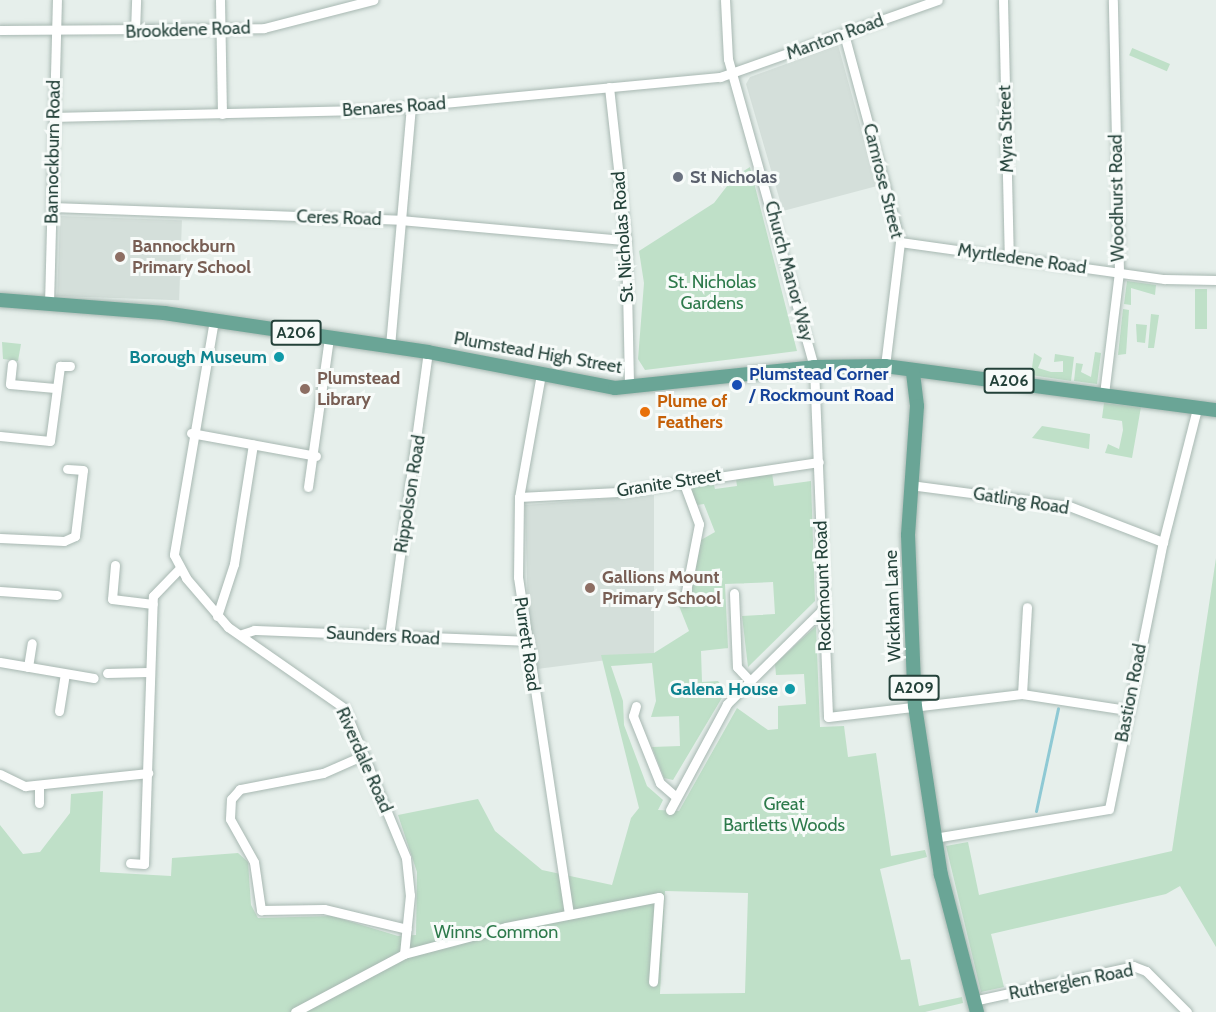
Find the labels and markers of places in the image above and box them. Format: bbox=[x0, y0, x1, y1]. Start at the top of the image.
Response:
place label: St Nicholas bbox=[690, 166, 777, 188]
marker: St Nicholas bbox=[671, 170, 685, 184]
place label: Bannockburn Primary School bbox=[132, 236, 251, 278]
marker: Bannockburn Primary School bbox=[113, 250, 127, 264]
place label: Borough Museum bbox=[129, 346, 267, 368]
marker: Borough Museum bbox=[272, 350, 286, 364]
place label: Plumstead Corner / Rockmount Road bbox=[749, 364, 894, 406]
place label: Plumstead Library bbox=[317, 368, 400, 410]
marker: Plumstead Corner / Rockmount Road bbox=[730, 378, 744, 392]
marker: Plumstead Library bbox=[298, 382, 312, 396]
place label: Plume of Feathers bbox=[657, 391, 727, 434]
marker: Plume of Feathers bbox=[638, 405, 652, 419]
place label: Gallions Mount Primary School bbox=[602, 567, 721, 610]
marker: Gallions Mount Primary School bbox=[583, 581, 597, 595]
place label: Galena House bbox=[670, 678, 778, 700]
marker: Galena House bbox=[783, 682, 797, 696]

